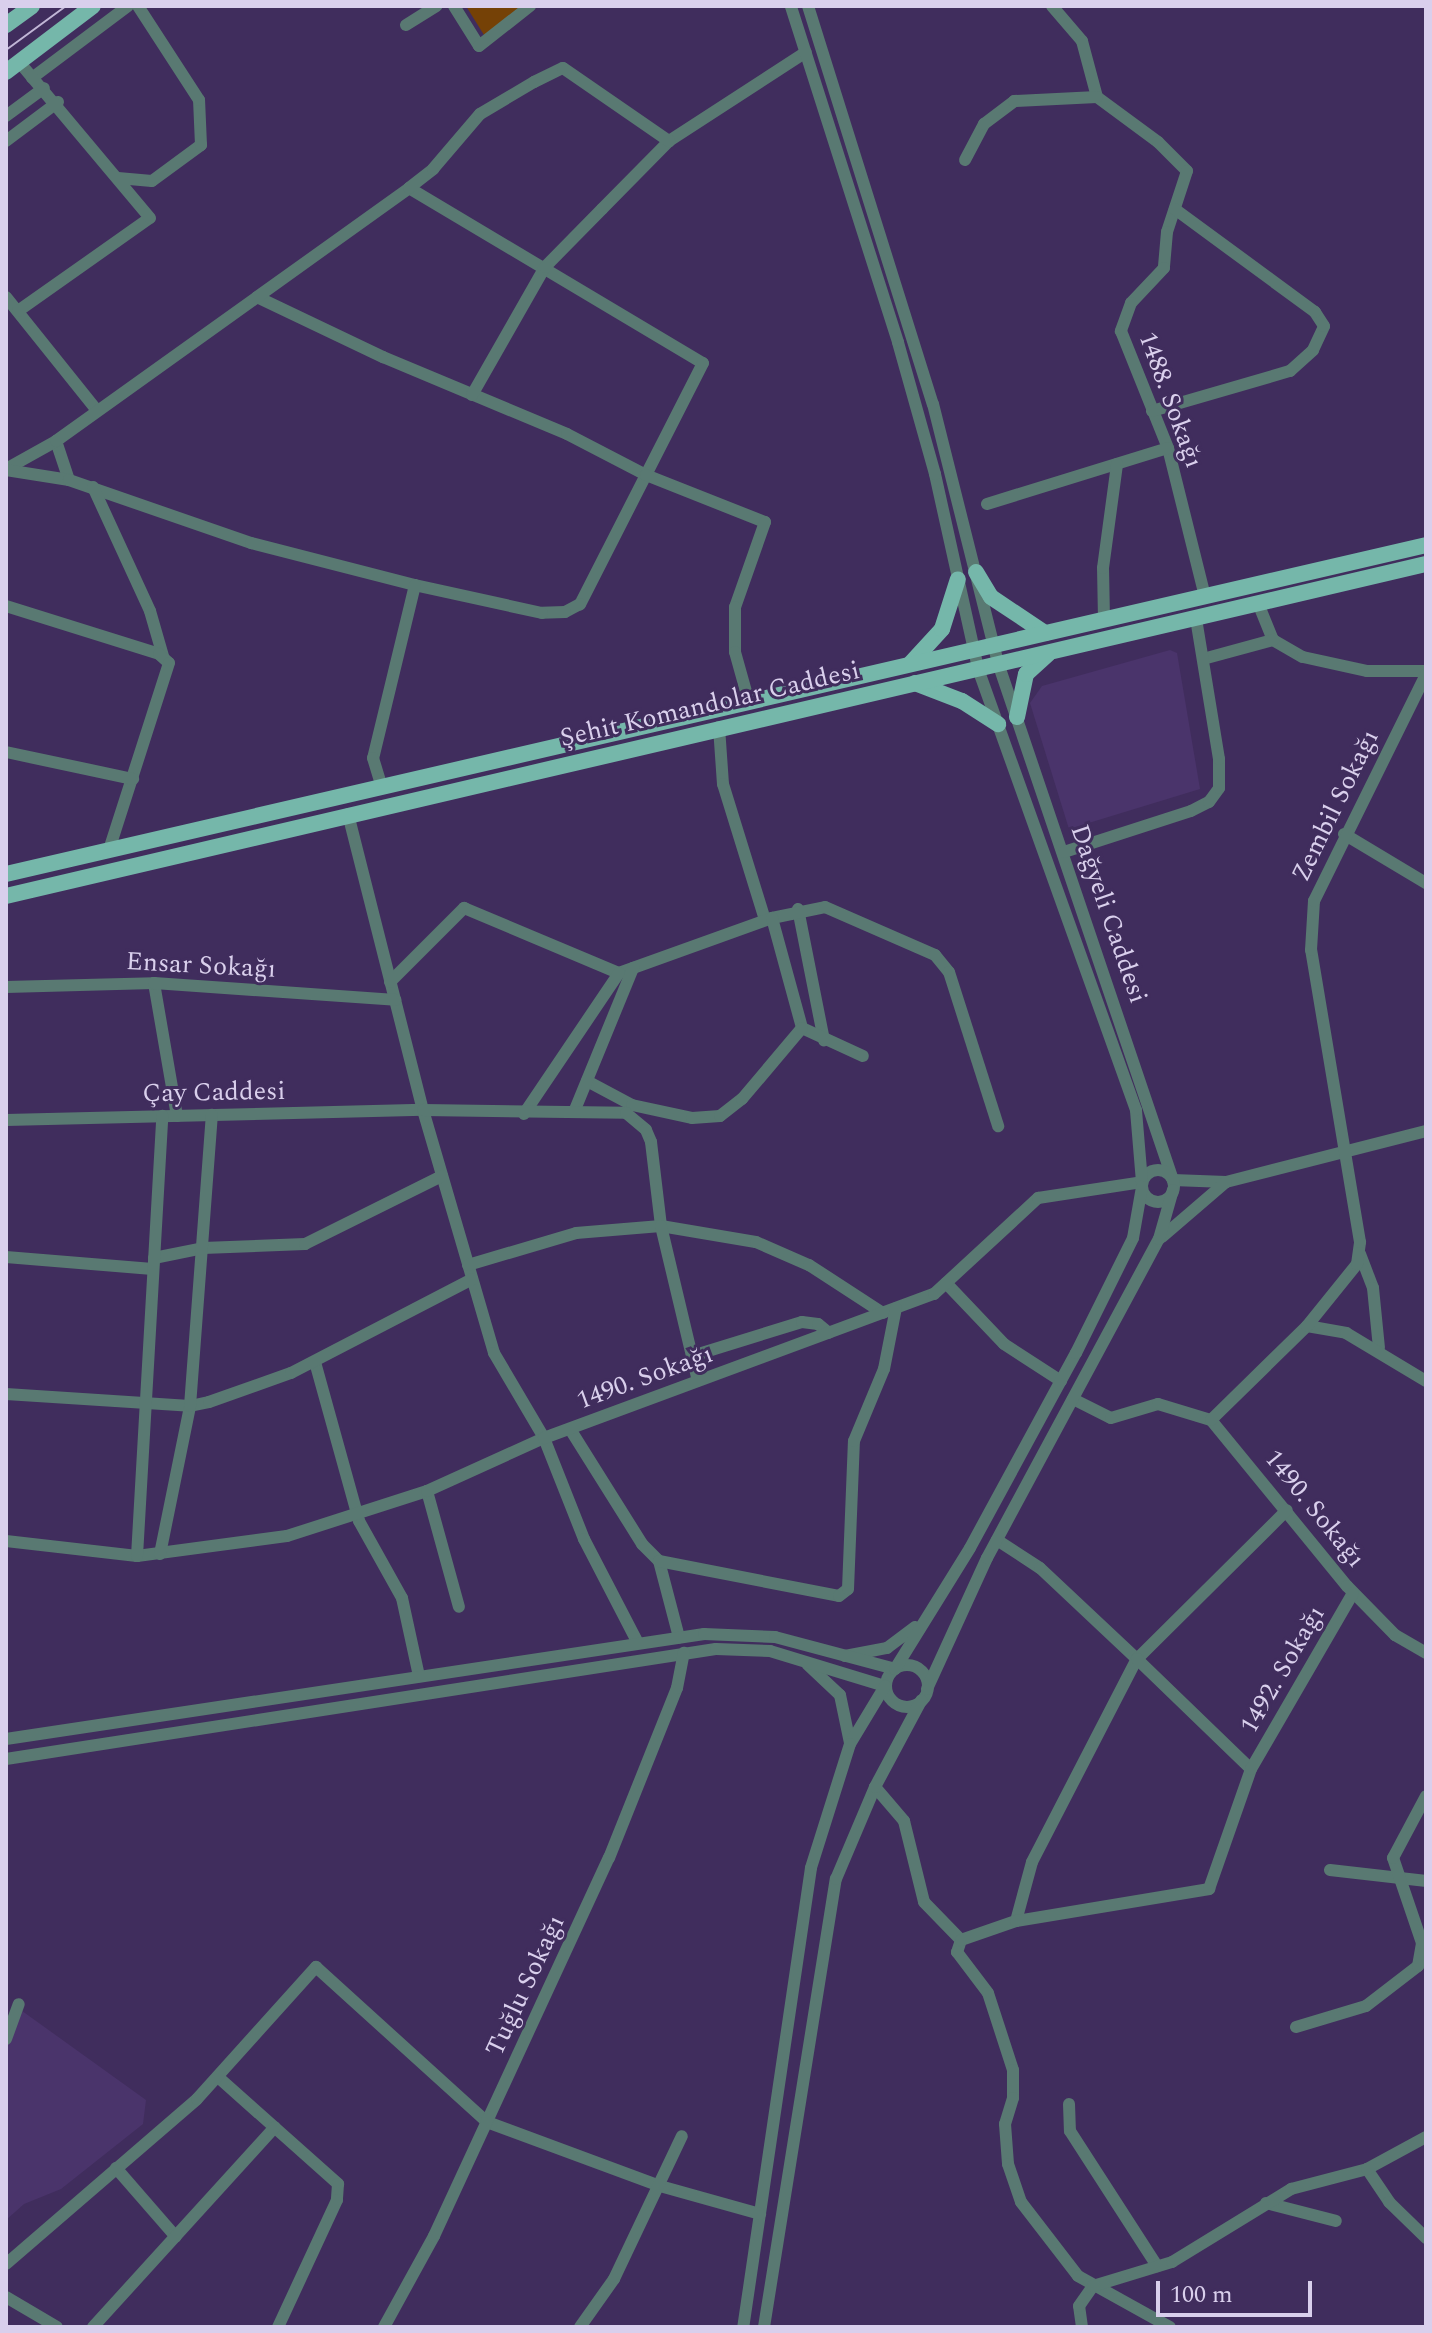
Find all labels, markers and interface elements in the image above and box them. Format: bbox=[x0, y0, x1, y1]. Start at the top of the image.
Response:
street label: 1488. Sokağı bbox=[1131, 328, 1209, 472]
street label: Şehit Komandolar Caddesi bbox=[557, 655, 863, 755]
street label: Zembil Sokağı bbox=[1286, 725, 1386, 887]
street label: Dağyeli Caddesi bbox=[1063, 821, 1153, 1007]
street label: Ensar Sokağı bbox=[125, 946, 277, 986]
street label: Çay Caddesi bbox=[142, 1076, 286, 1110]
street label: 1490. Sokağı bbox=[573, 1339, 717, 1417]
street label: 1490. Sokağı bbox=[1257, 1444, 1371, 1574]
street label: 1492. Sokağı bbox=[1234, 1601, 1332, 1739]
street label: Tuğlu Sokağı bbox=[480, 1911, 572, 2061]
scale bar bbox=[1160, 2265, 1316, 2315]
text: 100 m bbox=[1170, 2277, 1233, 2313]

